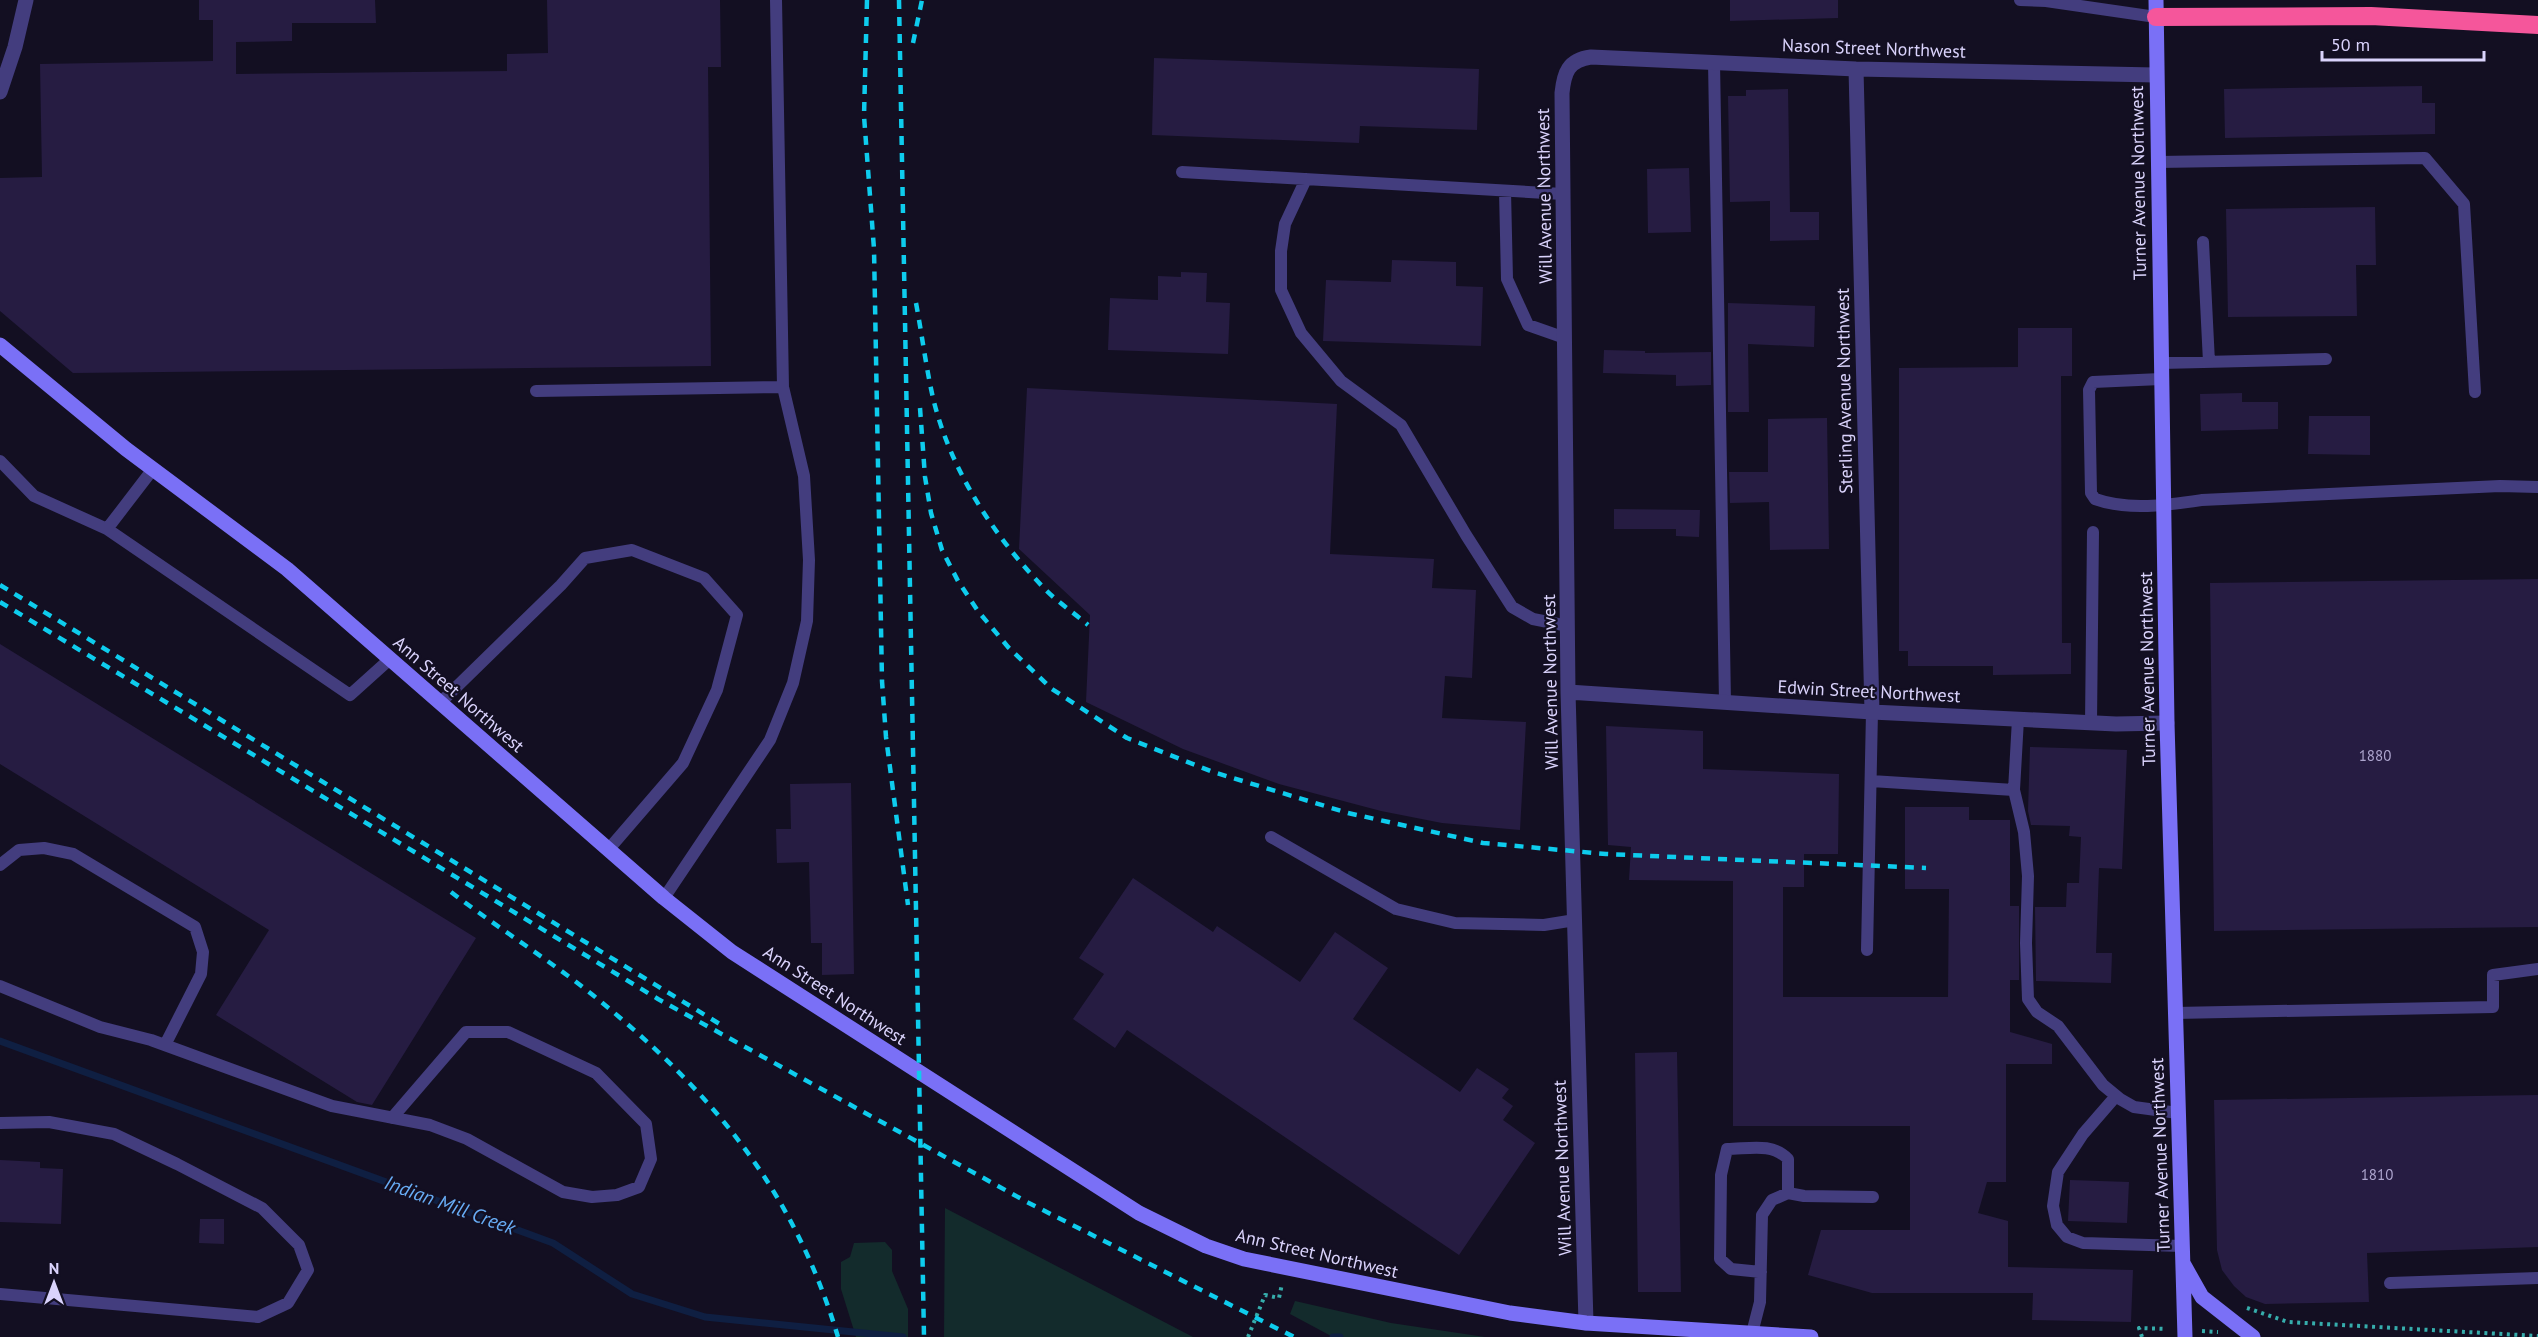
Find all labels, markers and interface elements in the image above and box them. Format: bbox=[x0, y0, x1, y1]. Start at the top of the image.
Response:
scale bar bbox=[2322, 24, 2484, 62]
street label: Nason Street Northwest bbox=[1782, 33, 1966, 63]
text: 50 m bbox=[2331, 33, 2370, 56]
street label: Turner Avenue Northwest bbox=[2125, 86, 2151, 280]
street label: Will Avenue Northwest bbox=[1531, 108, 1557, 284]
street label: Sterling Avenue Northwest bbox=[1831, 288, 1857, 494]
street label: Turner Avenue Northwest bbox=[2134, 572, 2160, 766]
street label: Will Avenue Northwest bbox=[1537, 594, 1563, 770]
street label: Ann Street Northwest bbox=[389, 631, 529, 757]
street label: Edwin Street Northwest bbox=[1777, 675, 1961, 707]
house number: 1880 bbox=[2359, 746, 2391, 765]
street label: Ann Street Northwest bbox=[759, 940, 911, 1050]
street label: Turner Avenue Northwest bbox=[2145, 1057, 2175, 1253]
street label: Will Avenue Northwest bbox=[1547, 1080, 1577, 1256]
house number: 1810 bbox=[2361, 1165, 2393, 1184]
water label: Indian Mill Creek bbox=[381, 1169, 520, 1241]
street label: Ann Street Northwest bbox=[1234, 1223, 1400, 1283]
north arrow bbox=[24, 1253, 84, 1313]
text: N bbox=[49, 1258, 59, 1278]

